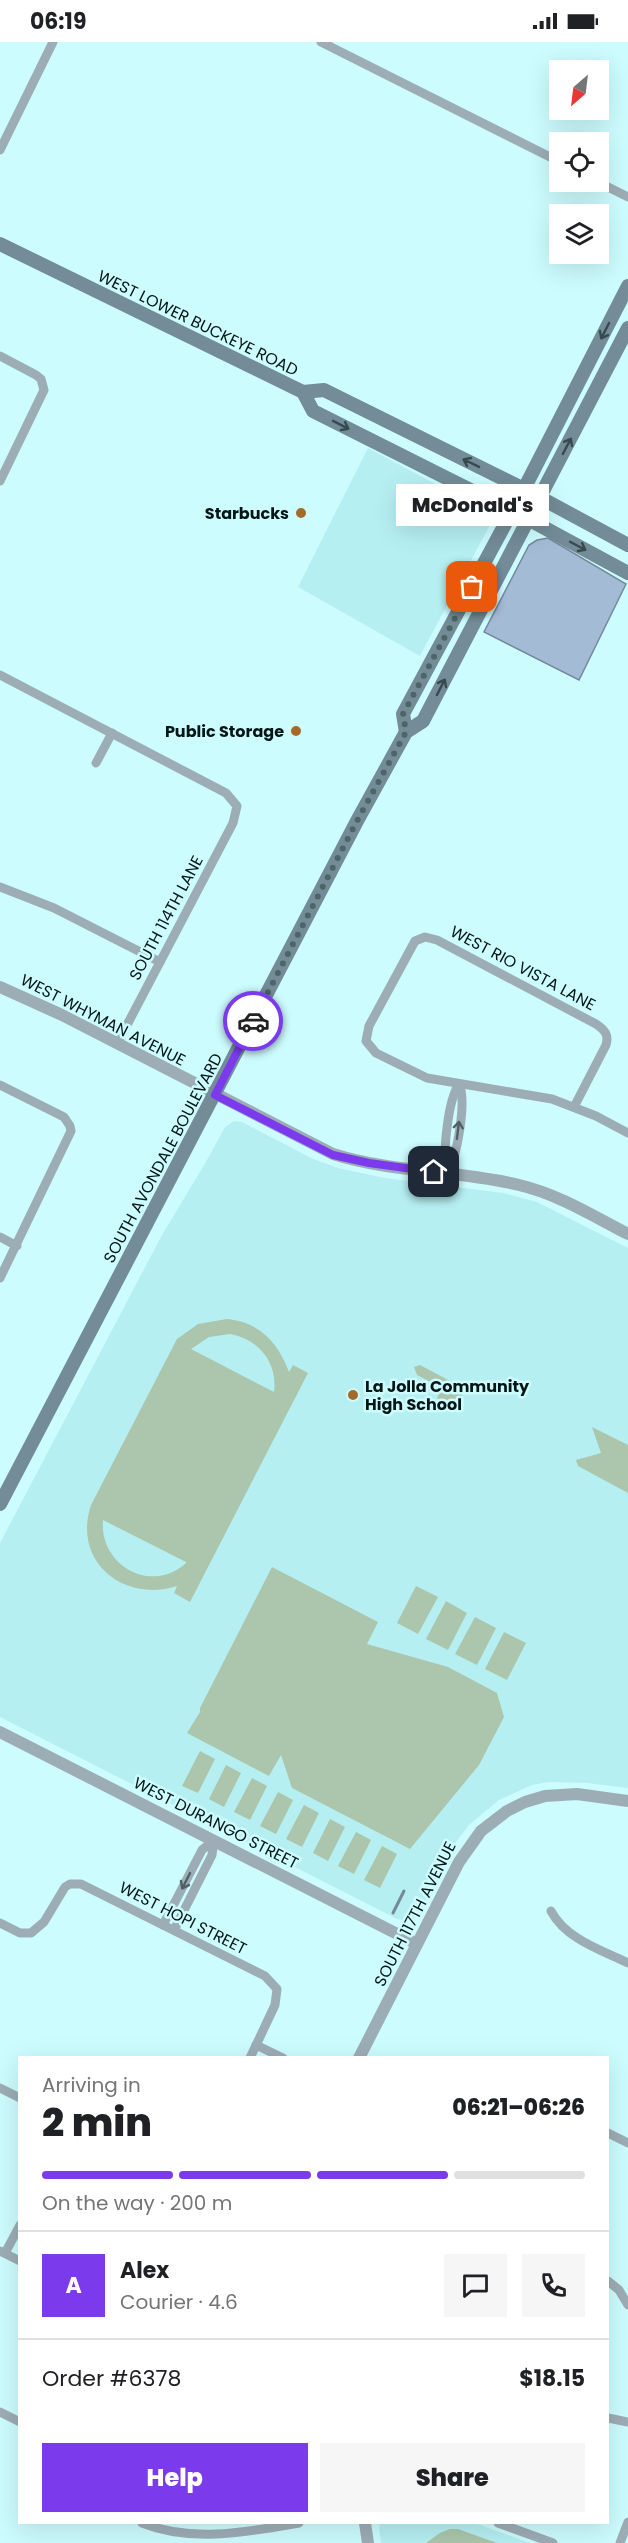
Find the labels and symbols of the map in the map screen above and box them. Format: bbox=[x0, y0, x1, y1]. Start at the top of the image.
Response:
north arrow bbox=[549, 60, 609, 120]
street label: WEST LOWER BUCKEYE ROAD bbox=[94, 264, 302, 382]
one-way arrow bbox=[599, 322, 611, 339]
one-way arrow bbox=[331, 419, 349, 431]
one-way arrow bbox=[562, 437, 573, 455]
one-way arrow bbox=[463, 457, 481, 469]
callout: McDonald's bbox=[396, 485, 548, 527]
place label: Starbucks bbox=[205, 502, 289, 525]
marker: Starbucks bbox=[294, 506, 308, 520]
one-way arrow bbox=[569, 540, 586, 552]
pin bbox=[446, 561, 497, 612]
one-way arrow bbox=[435, 679, 447, 696]
place label: Public Storage bbox=[165, 720, 284, 743]
marker: Public Storage bbox=[289, 724, 303, 738]
street label: SOUTH 114TH LANE bbox=[123, 852, 209, 984]
street label: WEST RIO VISTA LANE bbox=[446, 920, 600, 1016]
street label: WEST WHYMAN AVENUE bbox=[17, 968, 189, 1072]
courier bbox=[223, 991, 283, 1051]
street label: SOUTH AVONDALE BOULEVARD bbox=[98, 1049, 228, 1267]
one-way arrow bbox=[453, 1120, 464, 1140]
pin bbox=[408, 1146, 459, 1197]
place label: La Jolla Community High School bbox=[365, 1375, 530, 1416]
marker: La Jolla Community High School bbox=[346, 1388, 360, 1402]
street label: WEST DURANGO STREET bbox=[130, 1771, 303, 1875]
street label: SOUTH 117TH AVENUE bbox=[368, 1838, 462, 1990]
one-way arrow bbox=[180, 1871, 191, 1889]
street label: WEST HOPI STREET bbox=[115, 1876, 251, 1960]

